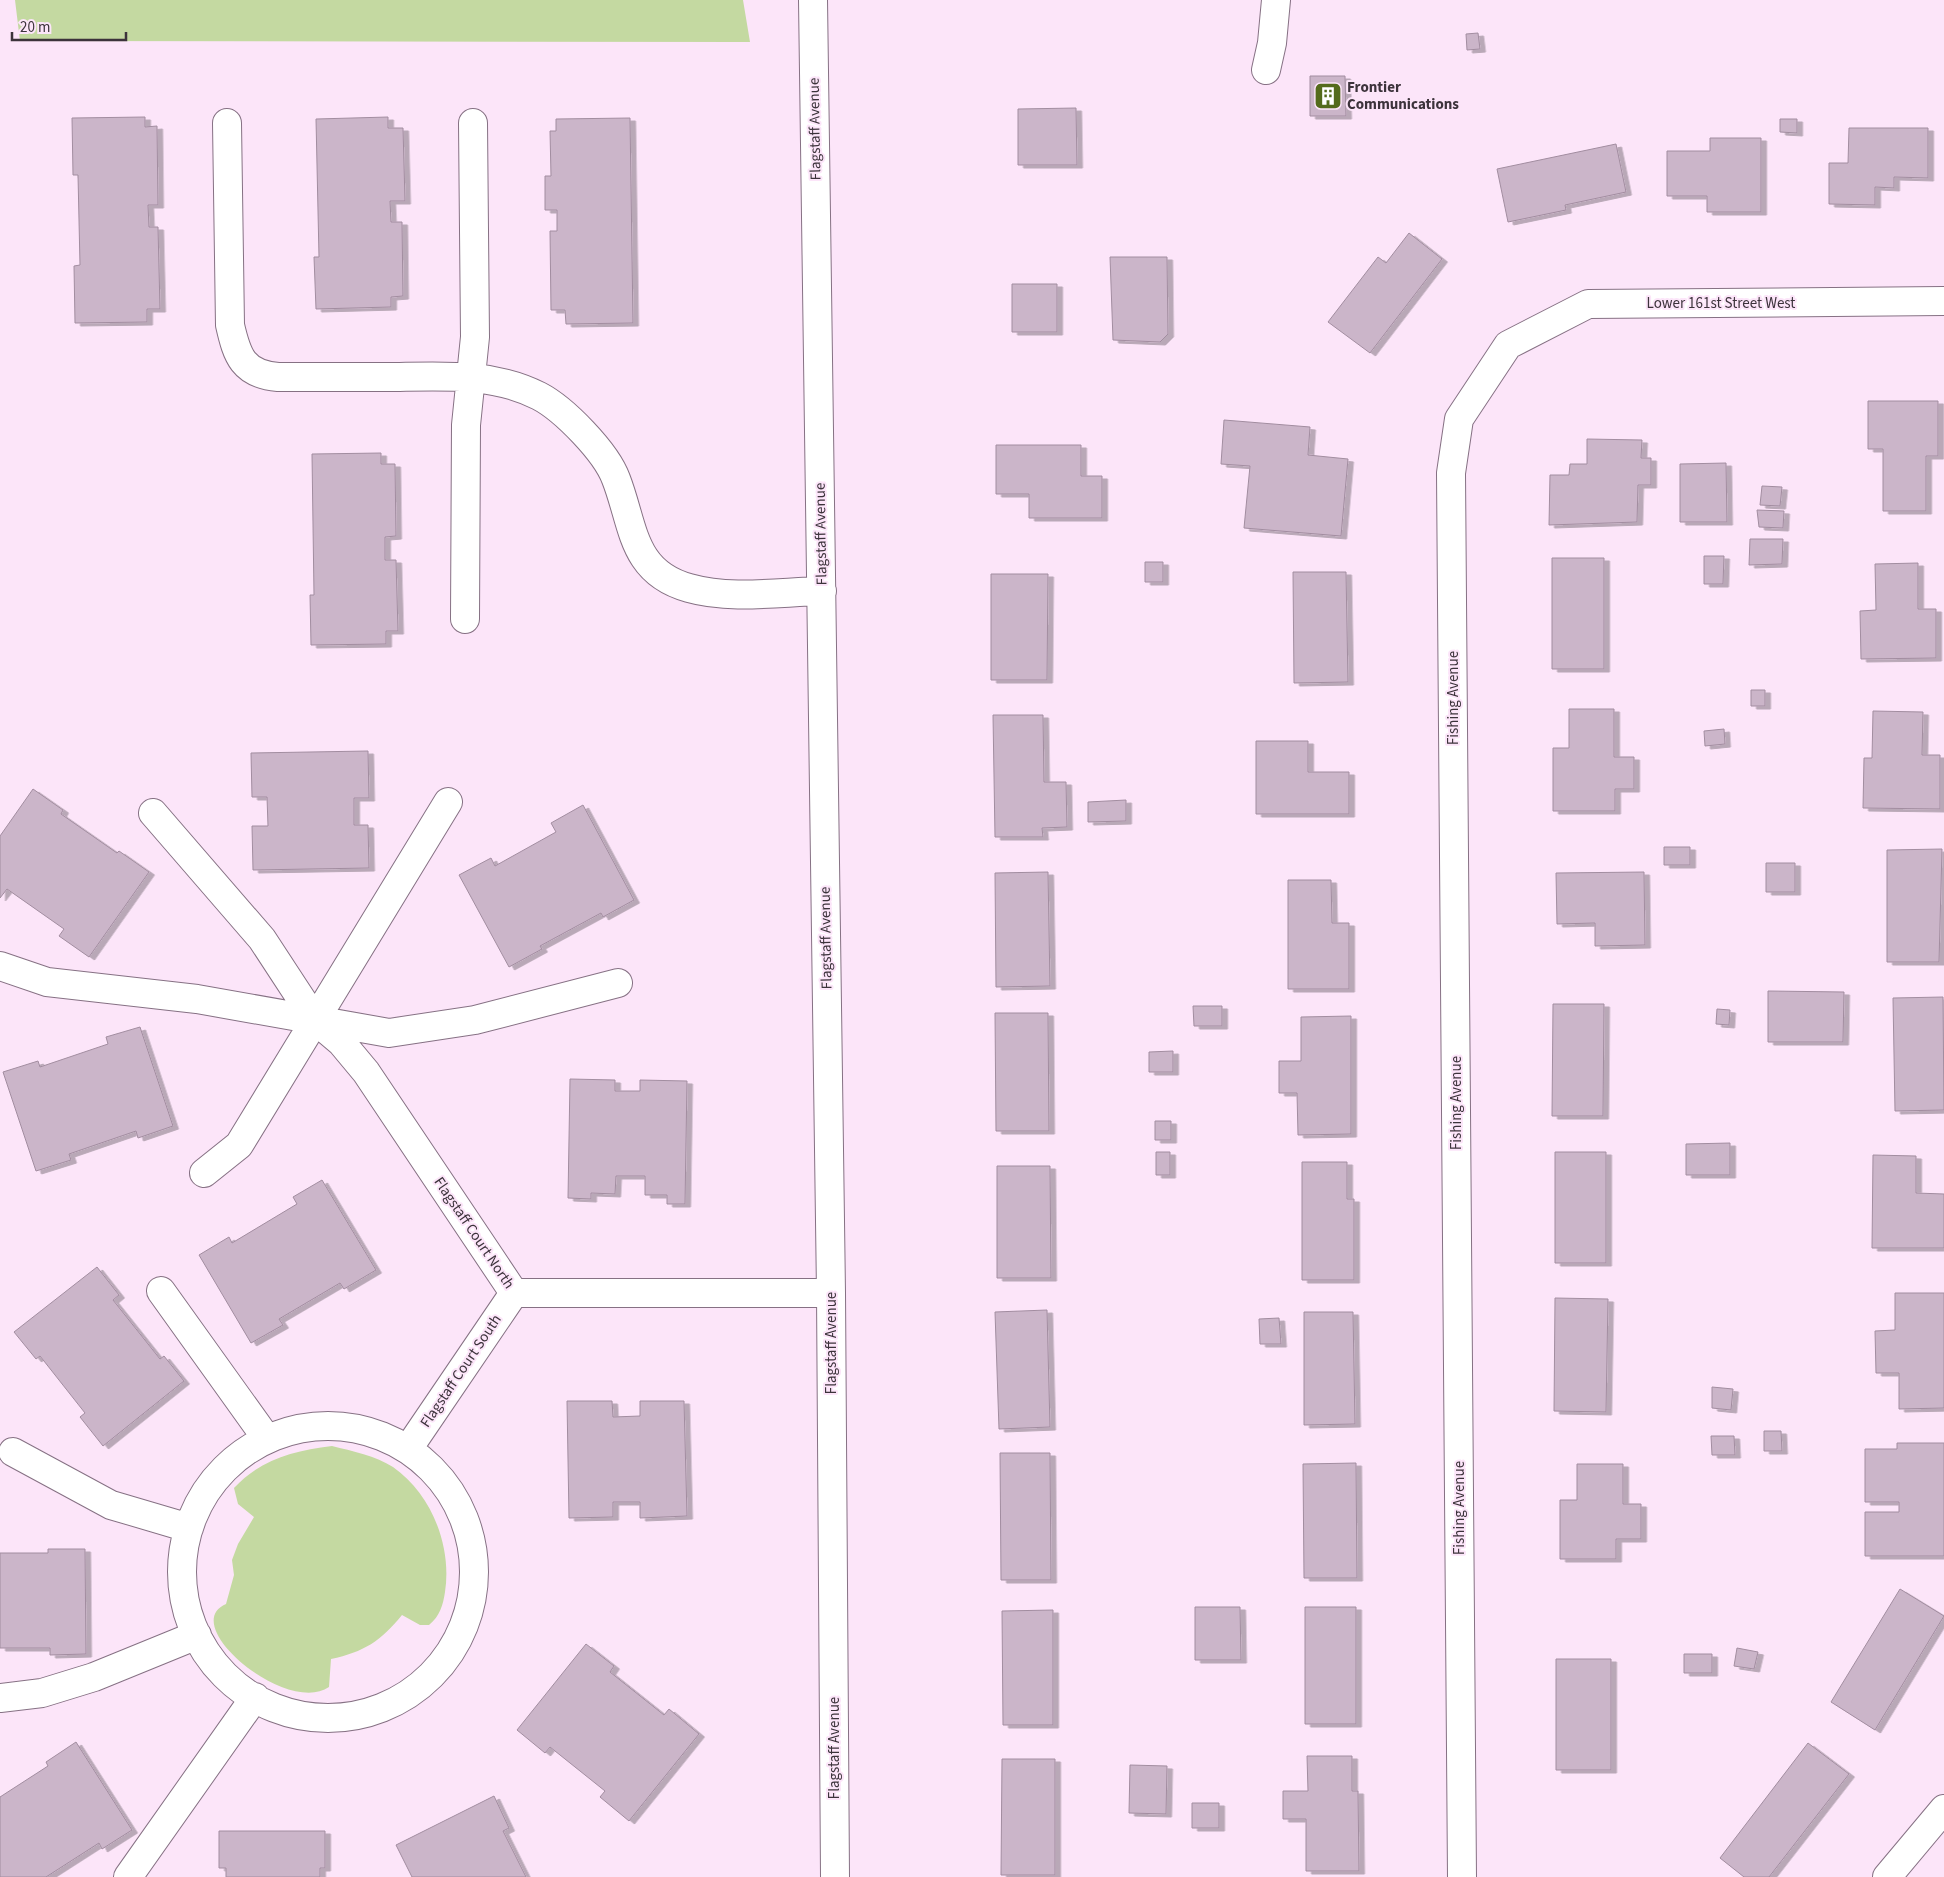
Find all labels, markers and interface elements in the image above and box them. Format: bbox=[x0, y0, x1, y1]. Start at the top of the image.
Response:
scale bar bbox=[12, 10, 126, 42]
text: 20 m bbox=[20, 17, 50, 38]
place label: Frontier Communications bbox=[1347, 77, 1459, 115]
street label: Flagstaff Avenue bbox=[804, 78, 826, 180]
building icon: Frontier Communications bbox=[1313, 81, 1343, 111]
street label: Lower 161st Street West bbox=[1647, 293, 1795, 314]
street label: Flagstaff Avenue bbox=[810, 483, 832, 585]
street label: Fishing Avenue bbox=[1443, 651, 1464, 745]
street label: Flagstaff Avenue bbox=[815, 887, 837, 989]
street label: Fishing Avenue bbox=[1446, 1056, 1467, 1150]
street label: Flagstaff Court North bbox=[429, 1173, 519, 1293]
street label: Flagstaff Avenue bbox=[821, 1292, 842, 1394]
street label: Flagstaff Court South bbox=[415, 1310, 507, 1432]
street label: Fishing Avenue bbox=[1449, 1461, 1470, 1555]
street label: Flagstaff Avenue bbox=[824, 1697, 845, 1799]

